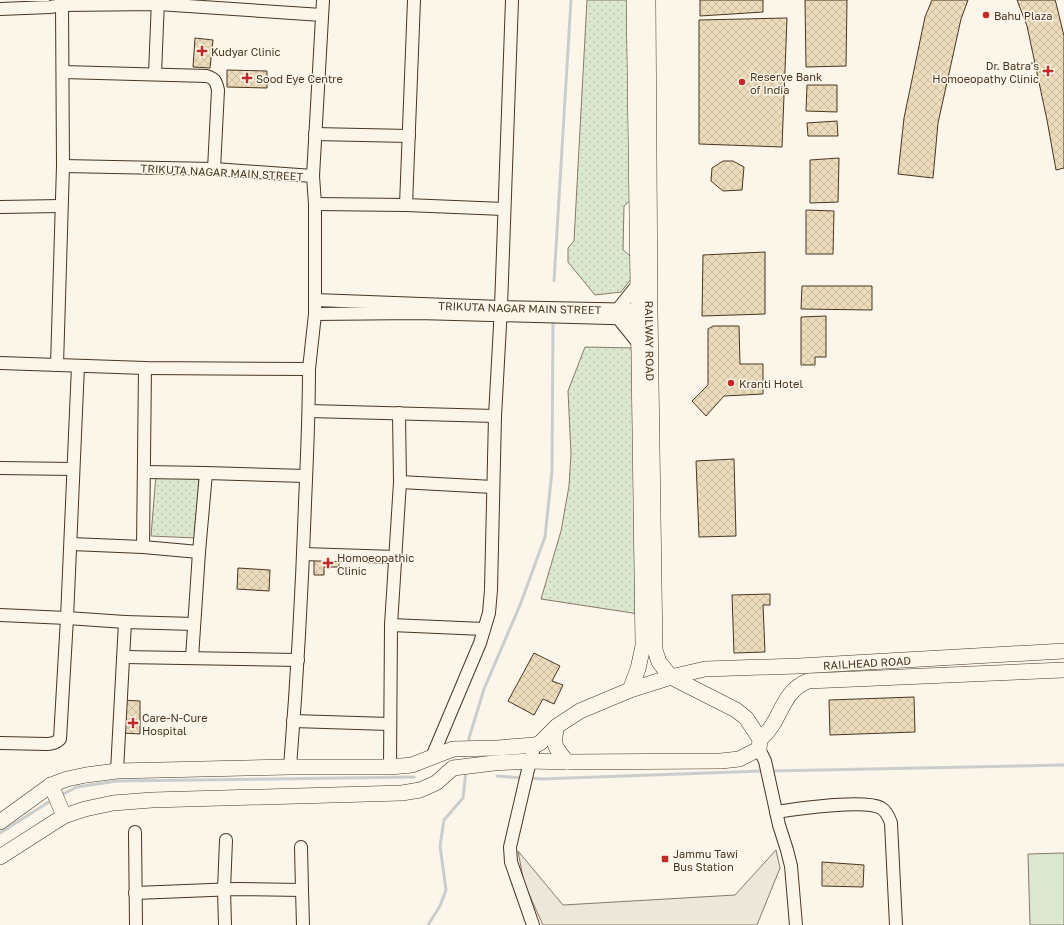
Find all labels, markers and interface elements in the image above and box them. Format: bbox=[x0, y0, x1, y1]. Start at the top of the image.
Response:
place label: Bahu Plaza bbox=[994, 9, 1053, 22]
marker: Bahu Plaza bbox=[981, 10, 991, 20]
marker: Kudyar Clinic bbox=[196, 45, 208, 57]
place label: Kudyar Clinic bbox=[211, 45, 281, 58]
place label: Dr. Batra's Homoeopathy Clinic bbox=[932, 59, 1039, 85]
marker: Dr. Batra's Homoeopathy Clinic bbox=[1042, 65, 1054, 77]
place label: Reserve Bank of India bbox=[750, 70, 822, 96]
marker: Sood Eye Centre bbox=[241, 72, 253, 84]
place label: Sood Eye Centre bbox=[256, 72, 343, 85]
marker: Reserve Bank of India bbox=[737, 77, 747, 87]
street label: TRIKUTA NAGAR MAIN STREET bbox=[140, 161, 304, 183]
street label: TRIKUTA NAGAR MAIN STREET bbox=[438, 298, 602, 316]
street label: RAILWAY ROAD bbox=[643, 301, 658, 382]
place label: Kranti Hotel bbox=[739, 377, 803, 390]
marker: Kranti Hotel bbox=[726, 378, 736, 388]
place label: Homoeopathic Clinic bbox=[337, 551, 414, 577]
marker: Homoeopathic Clinic bbox=[322, 557, 334, 569]
street label: RAILHEAD ROAD bbox=[823, 653, 912, 671]
place label: Care-N-Cure Hospital bbox=[142, 711, 208, 737]
marker: Care-N-Cure Hospital bbox=[127, 717, 139, 729]
place label: Jammu Tawi Bus Station bbox=[673, 847, 738, 873]
marker: Jammu Tawi Bus Station bbox=[660, 854, 670, 864]

